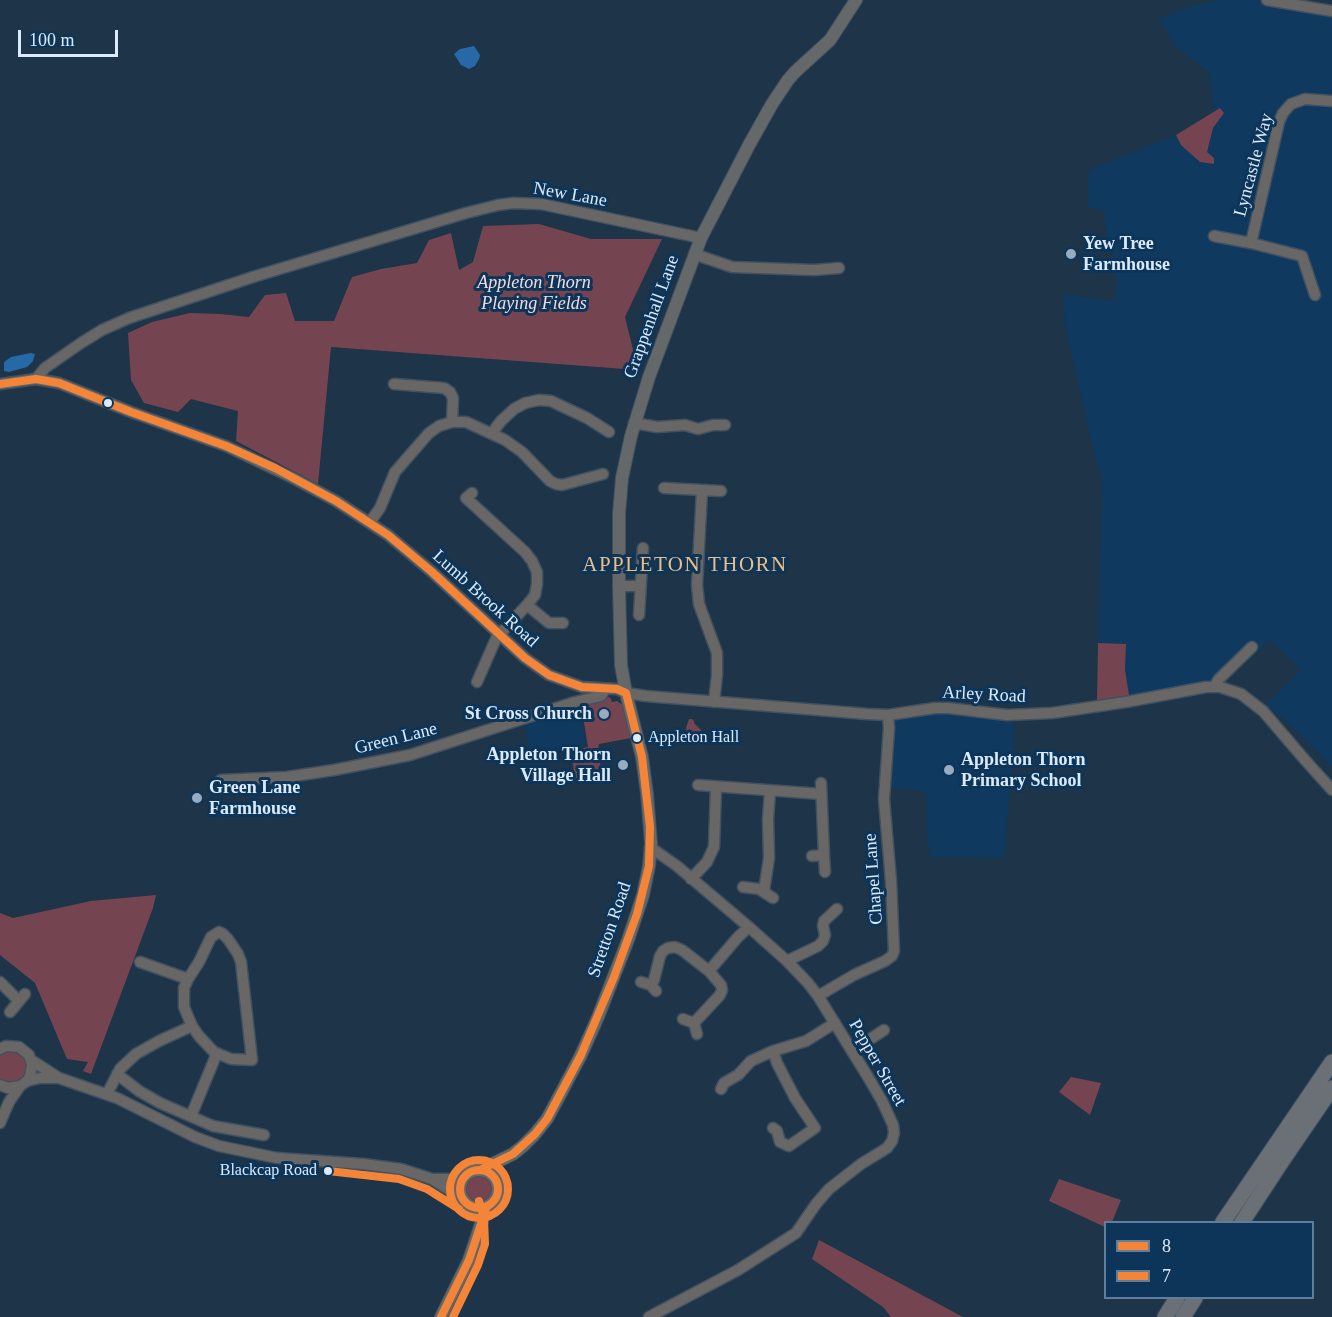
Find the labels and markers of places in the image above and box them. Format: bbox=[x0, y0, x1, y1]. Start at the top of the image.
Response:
place label: Yew Tree Farmhouse bbox=[1083, 233, 1170, 276]
marker: Yew Tree Farmhouse bbox=[1064, 247, 1078, 261]
unlabelled marker bbox=[102, 397, 114, 409]
place label: St Cross Church bbox=[465, 703, 592, 725]
marker: St Cross Church bbox=[597, 707, 611, 721]
place label: Appleton Hall bbox=[648, 728, 739, 748]
marker: Appleton Hall bbox=[631, 732, 643, 744]
place label: Appleton Thorn Village Hall bbox=[486, 744, 611, 786]
place label: Appleton Thorn Primary School bbox=[961, 749, 1086, 792]
marker: Appleton Thorn Village Hall bbox=[616, 758, 630, 772]
marker: Appleton Thorn Primary School bbox=[942, 763, 956, 777]
place label: Green Lane Farmhouse bbox=[209, 777, 300, 820]
marker: Green Lane Farmhouse bbox=[190, 791, 204, 805]
place label: Blackcap Road bbox=[220, 1161, 317, 1181]
marker: Blackcap Road bbox=[322, 1165, 334, 1177]

